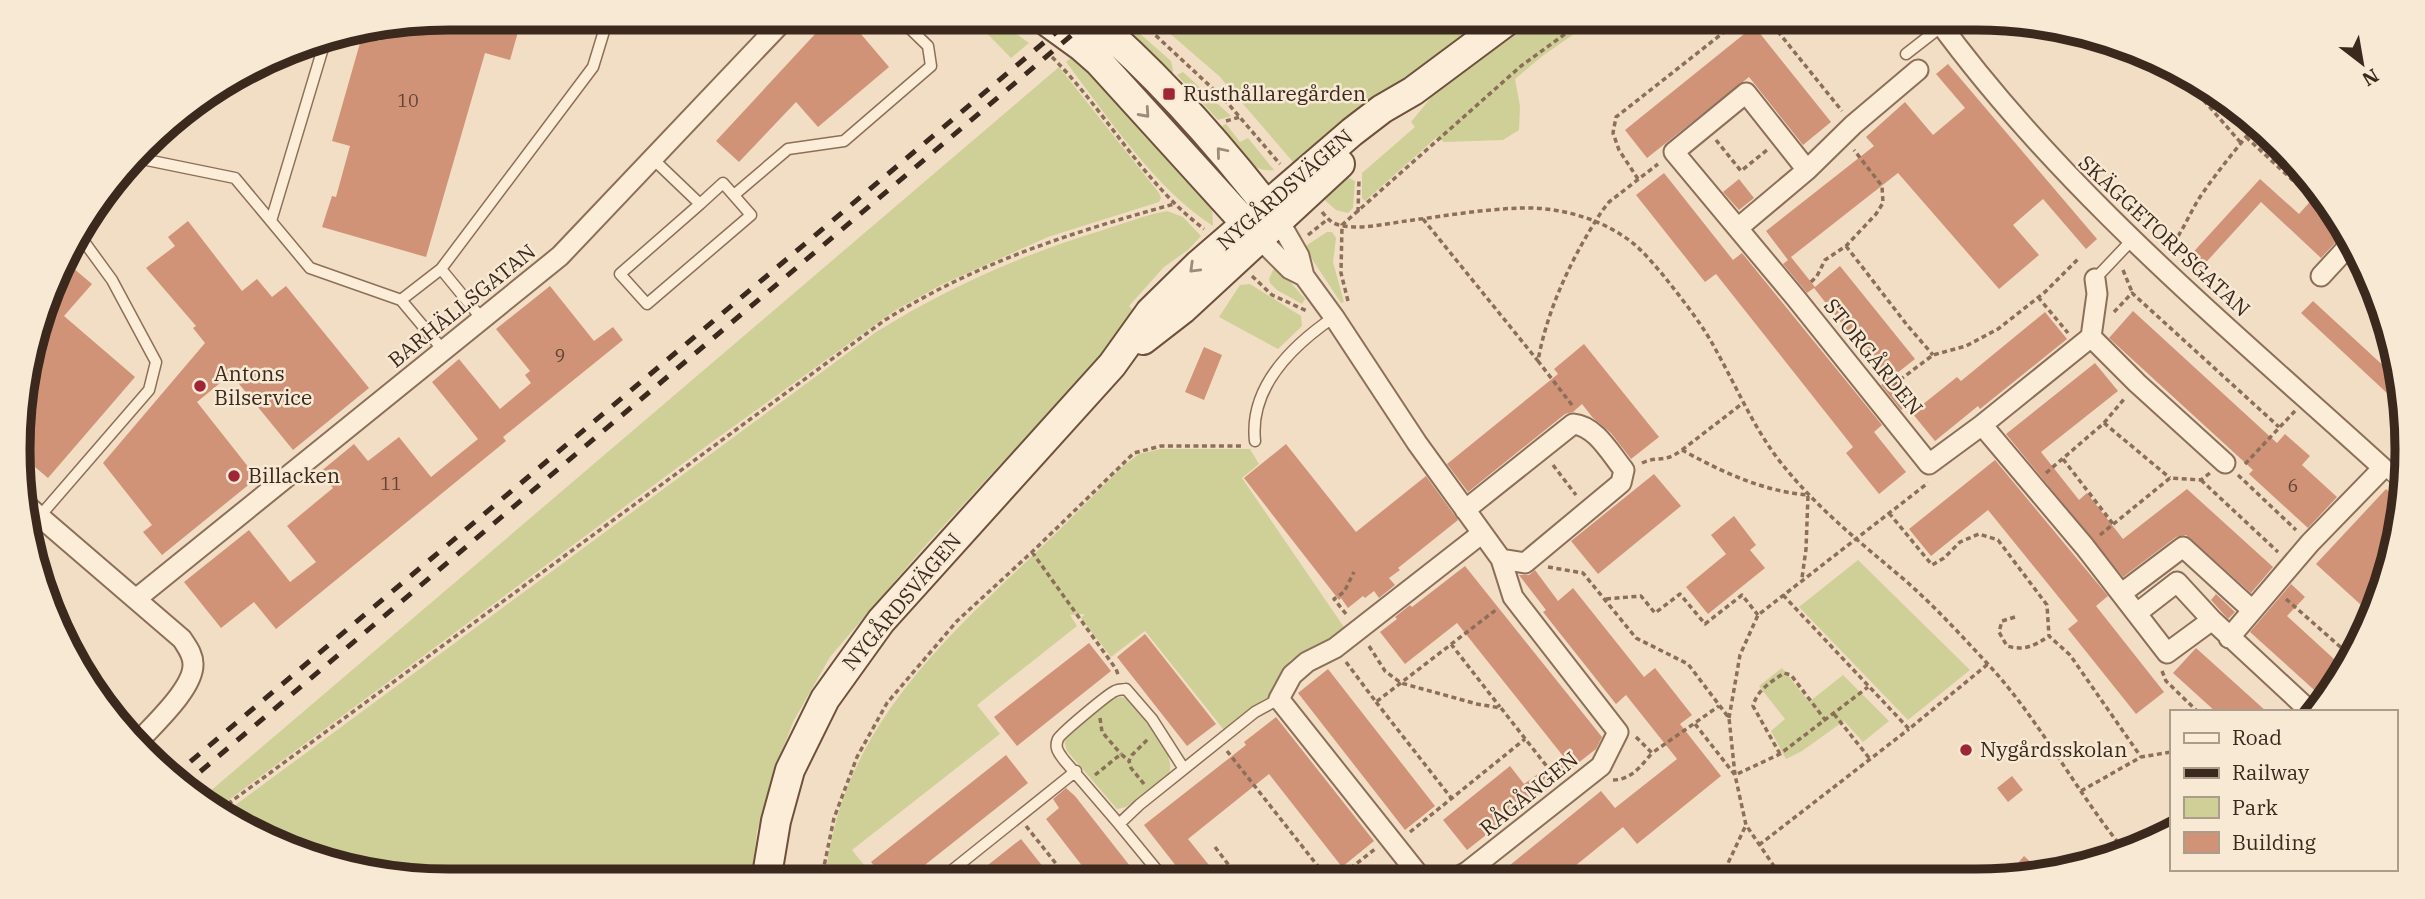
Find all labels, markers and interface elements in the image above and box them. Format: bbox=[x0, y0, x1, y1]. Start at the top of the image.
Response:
north arrow bbox=[2327, 28, 2397, 98]
text: N bbox=[2358, 63, 2383, 92]
place label: Rusthållaregården bbox=[1183, 79, 1366, 107]
marker: Rusthållaregården bbox=[1161, 86, 1177, 102]
house number: 10 bbox=[397, 89, 419, 112]
one-way arrow bbox=[1137, 105, 1150, 118]
street label: NYGÅRDSVÄGEN bbox=[1211, 122, 1358, 256]
one-way arrow bbox=[1217, 147, 1230, 160]
street label: SKÄGGETORPSGATAN bbox=[2073, 148, 2256, 322]
street label: BARHÄLLSGATAN bbox=[382, 237, 541, 373]
one-way arrow bbox=[1190, 260, 1203, 273]
street label: STORGÅRDEN bbox=[1818, 292, 1930, 421]
house number: 9 bbox=[555, 344, 565, 367]
place label: Antons Bilservice bbox=[214, 359, 312, 411]
marker: Antons Bilservice bbox=[192, 378, 208, 394]
place label: Billacken bbox=[248, 461, 340, 489]
marker: Billacken bbox=[226, 468, 242, 484]
house number: 11 bbox=[380, 472, 402, 495]
house number: 6 bbox=[2288, 474, 2298, 497]
street label: NYGÅRDSVÄGEN bbox=[835, 527, 967, 676]
legend bbox=[2170, 710, 2397, 871]
text: Road bbox=[2232, 723, 2282, 751]
place label: Nygårdsskolan bbox=[1980, 735, 2127, 763]
marker: Nygårdsskolan bbox=[1958, 742, 1974, 758]
street label: RÅGÅNGEN bbox=[1473, 745, 1583, 841]
text: Railway bbox=[2232, 758, 2310, 786]
text: Park bbox=[2232, 793, 2279, 821]
text: Building bbox=[2232, 828, 2317, 856]

